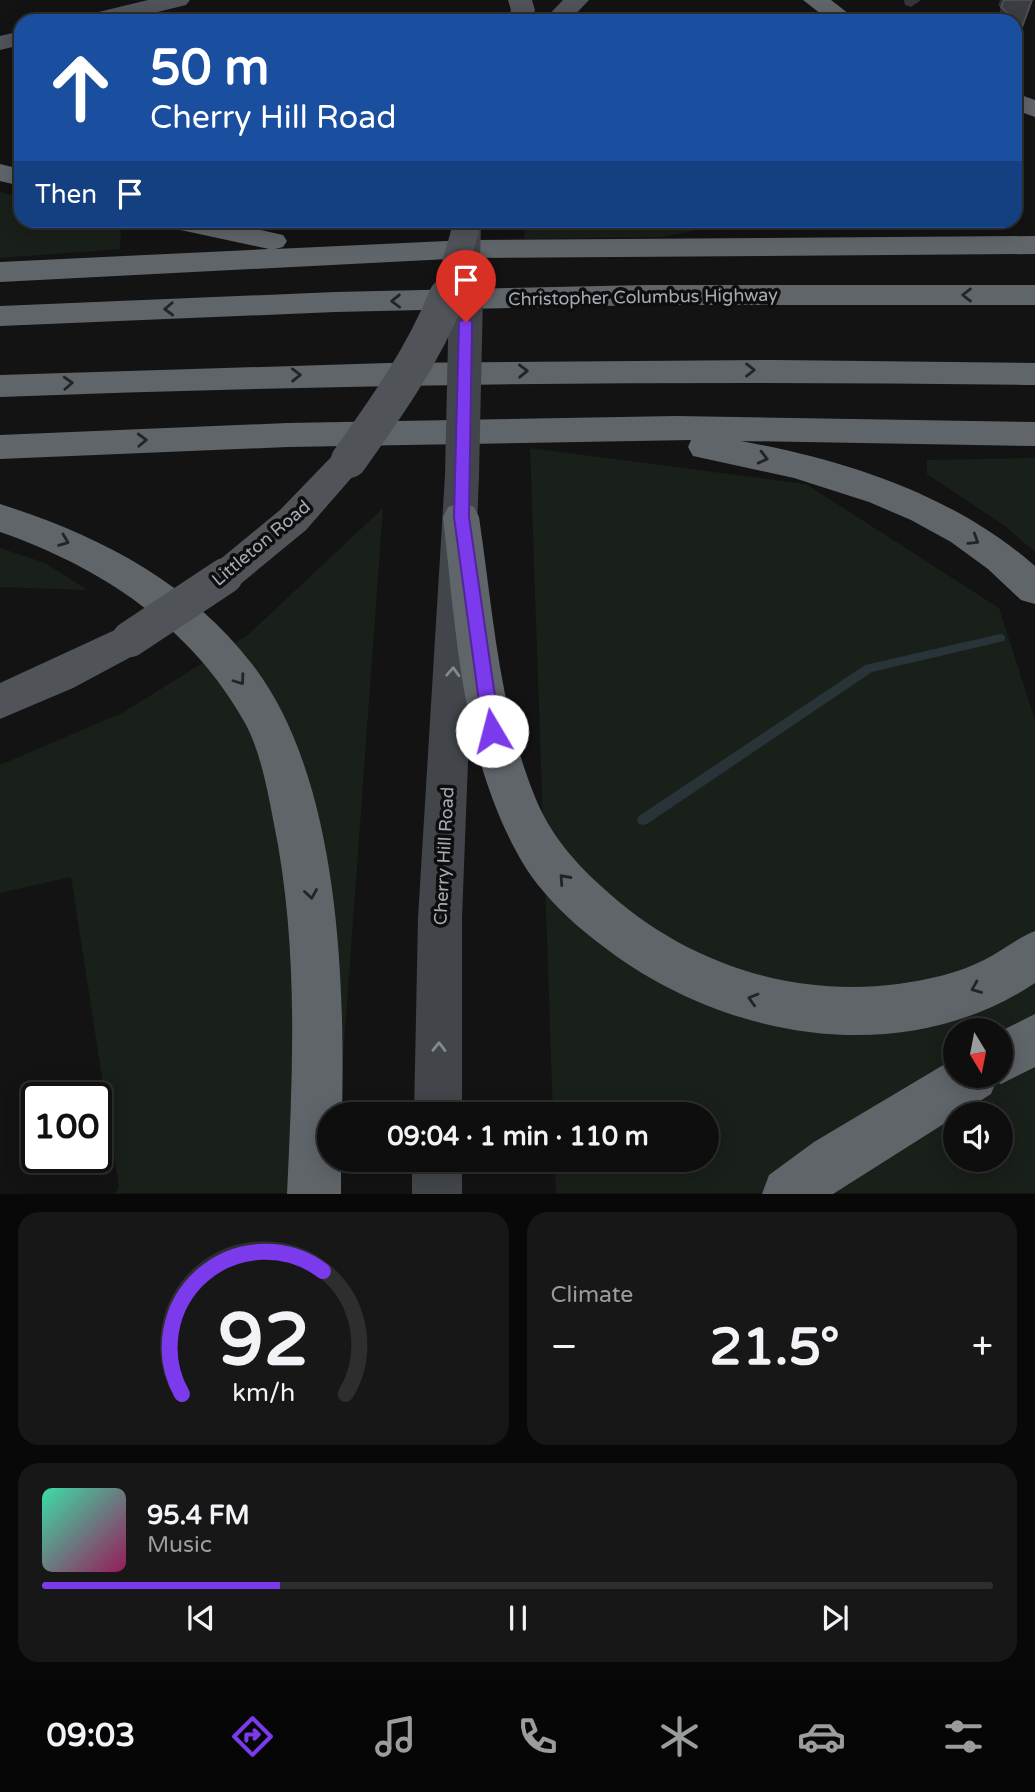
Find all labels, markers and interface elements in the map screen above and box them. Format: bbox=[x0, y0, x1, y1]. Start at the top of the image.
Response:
text: 50 m bbox=[150, 39, 269, 98]
icon: ahead bbox=[35, 42, 126, 133]
text: Cherry Hill Road bbox=[150, 99, 396, 137]
icon: arrive bbox=[111, 175, 149, 213]
text: Then bbox=[35, 179, 97, 210]
pin bbox=[436, 250, 496, 322]
icon: arrive bbox=[447, 261, 485, 299]
street label: Christopher Columbus Highway bbox=[508, 284, 778, 310]
one-way arrow bbox=[961, 287, 972, 303]
one-way arrow bbox=[391, 293, 401, 309]
one-way arrow bbox=[163, 301, 174, 316]
one-way arrow bbox=[746, 362, 756, 378]
one-way arrow bbox=[518, 363, 529, 378]
one-way arrow bbox=[290, 367, 301, 382]
one-way arrow bbox=[63, 376, 74, 391]
one-way arrow bbox=[136, 433, 147, 448]
one-way arrow bbox=[757, 450, 769, 464]
street label: Littleton Road bbox=[207, 495, 315, 591]
one-way arrow bbox=[966, 531, 979, 544]
one-way arrow bbox=[57, 533, 69, 547]
one-way arrow bbox=[445, 667, 460, 678]
one-way arrow bbox=[232, 672, 244, 685]
position arrow bbox=[455, 694, 529, 768]
street label: Cherry Hill Road bbox=[429, 786, 459, 926]
one-way arrow bbox=[559, 874, 572, 887]
one-way arrow bbox=[303, 888, 318, 900]
one-way arrow bbox=[970, 979, 982, 993]
one-way arrow bbox=[747, 993, 759, 1008]
north arrow bbox=[943, 1018, 1013, 1088]
map controls bbox=[943, 1018, 1013, 1172]
one-way arrow bbox=[431, 1041, 447, 1051]
speed limit sign: 100 bbox=[21, 1082, 112, 1173]
button: sound bbox=[943, 1102, 1013, 1172]
text: 09:04 · 1 min · 110 m bbox=[387, 1121, 649, 1152]
text: Climate bbox=[551, 1281, 633, 1309]
text: 92 bbox=[218, 1298, 309, 1386]
text: 21.5° bbox=[710, 1316, 840, 1379]
text: − bbox=[551, 1324, 578, 1370]
text: + bbox=[972, 1324, 993, 1370]
text: km/h bbox=[232, 1378, 295, 1408]
text: 95.4 FM bbox=[147, 1500, 250, 1531]
text: Music bbox=[147, 1531, 212, 1559]
icon: previous bbox=[182, 1599, 220, 1637]
icon: pause bbox=[499, 1599, 537, 1637]
icon: next bbox=[816, 1599, 854, 1637]
icon: directions bbox=[228, 1712, 277, 1761]
icon: music bbox=[371, 1712, 420, 1761]
icon: phone bbox=[513, 1712, 562, 1761]
icon: climate bbox=[655, 1712, 704, 1761]
icon: car bbox=[797, 1712, 846, 1761]
icon: filters bbox=[939, 1712, 988, 1761]
text: 09:03 bbox=[47, 1717, 135, 1755]

